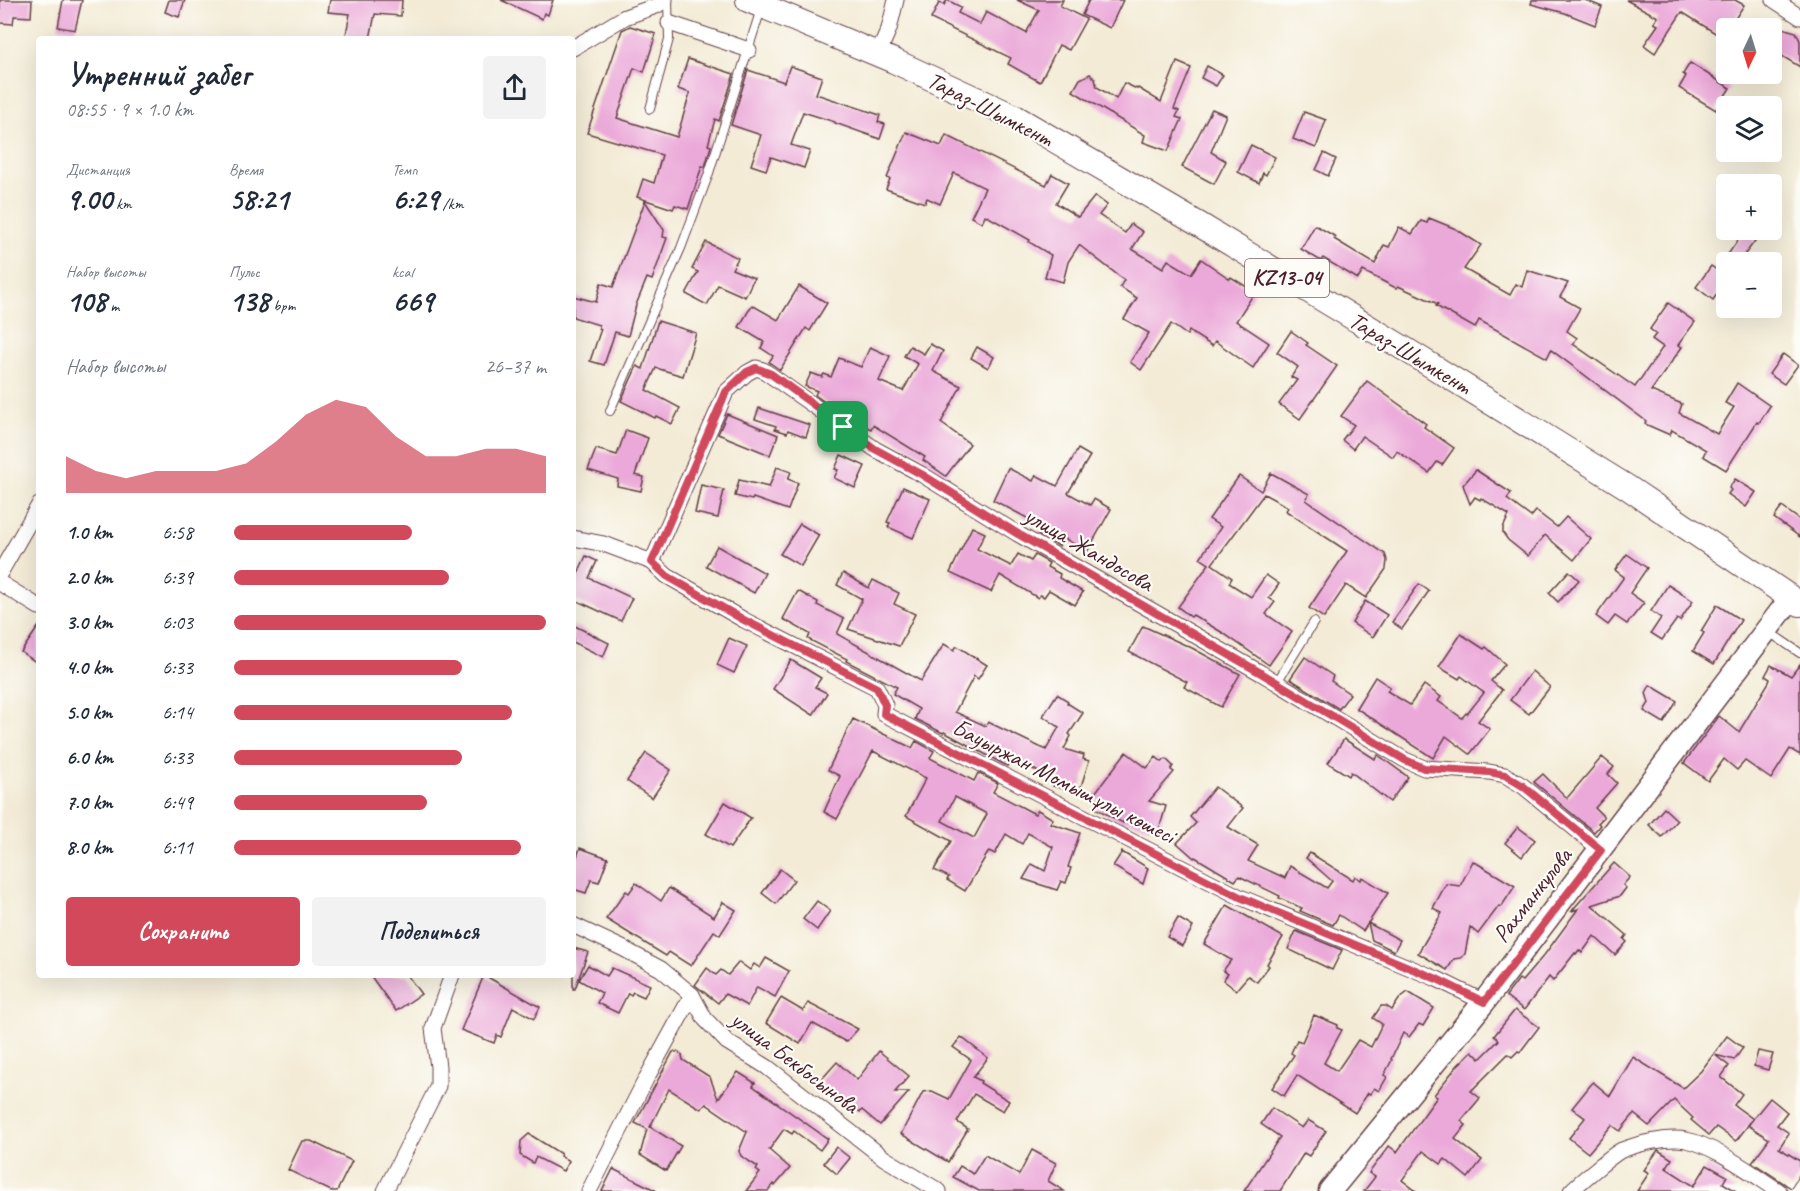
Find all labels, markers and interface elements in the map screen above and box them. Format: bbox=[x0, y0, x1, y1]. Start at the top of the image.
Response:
north arrow bbox=[1716, 18, 1782, 84]
map controls bbox=[1716, 18, 1782, 318]
text: Утренний забег bbox=[66, 53, 250, 95]
button: share bbox=[483, 56, 546, 119]
street label: Тараз-Шымкент bbox=[922, 65, 1059, 154]
button: layers bbox=[1716, 96, 1782, 162]
text: 08:55 · 9 × 1.0 km bbox=[66, 97, 193, 122]
text: Дистанция bbox=[66, 160, 130, 180]
text: Время bbox=[229, 160, 263, 180]
text: Темп bbox=[392, 160, 418, 180]
button: + bbox=[1716, 174, 1782, 240]
text: 9.00 bbox=[66, 180, 112, 218]
text: 58:21 bbox=[229, 180, 288, 218]
text: 6:29 bbox=[392, 180, 439, 218]
text: km bbox=[112, 194, 132, 214]
text: /km bbox=[439, 194, 464, 214]
button: − bbox=[1716, 252, 1782, 318]
road number: KZ13-04 bbox=[1245, 259, 1329, 297]
text: Набор высоты bbox=[66, 262, 145, 282]
text: Пульс bbox=[229, 262, 260, 282]
text: kcal bbox=[392, 262, 413, 282]
text: 108 bbox=[66, 282, 107, 320]
text: 138 bbox=[229, 282, 270, 320]
text: 669 bbox=[392, 282, 433, 320]
text: m bbox=[107, 296, 119, 316]
text: bpm bbox=[270, 296, 295, 316]
street label: Тараз-Шымкент bbox=[1344, 305, 1478, 402]
text: Набор высоты bbox=[66, 354, 165, 379]
text: 26–37 m bbox=[485, 354, 546, 379]
pin bbox=[817, 401, 868, 452]
icon: arrive bbox=[826, 410, 859, 443]
street label: улица Жандосова bbox=[1017, 499, 1160, 599]
text: 1.0 km bbox=[66, 520, 113, 545]
text: 6:58 bbox=[162, 520, 193, 545]
text: 2.0 km bbox=[66, 565, 113, 590]
text: 6:39 bbox=[162, 565, 193, 590]
text: 3.0 km bbox=[66, 610, 113, 635]
text: 6:03 bbox=[162, 610, 193, 635]
text: 4.0 km bbox=[66, 655, 113, 680]
text: 6:33 bbox=[162, 655, 193, 680]
text: 5.0 km bbox=[66, 700, 112, 725]
text: 6:14 bbox=[162, 700, 193, 725]
street label: Бауыржан Момышұлы көшесі bbox=[948, 712, 1183, 851]
text: 6.0 km bbox=[66, 745, 113, 770]
text: 6:33 bbox=[162, 745, 193, 770]
text: 7.0 km bbox=[66, 790, 112, 815]
text: 6:49 bbox=[162, 790, 193, 815]
text: 8.0 km bbox=[66, 835, 113, 860]
text: 6:11 bbox=[162, 835, 193, 860]
street label: Рахманкулова bbox=[1486, 841, 1579, 948]
button: Сохранить bbox=[66, 897, 300, 966]
button: Поделиться bbox=[312, 897, 546, 966]
street label: улица Бекбосынова bbox=[723, 1003, 866, 1121]

